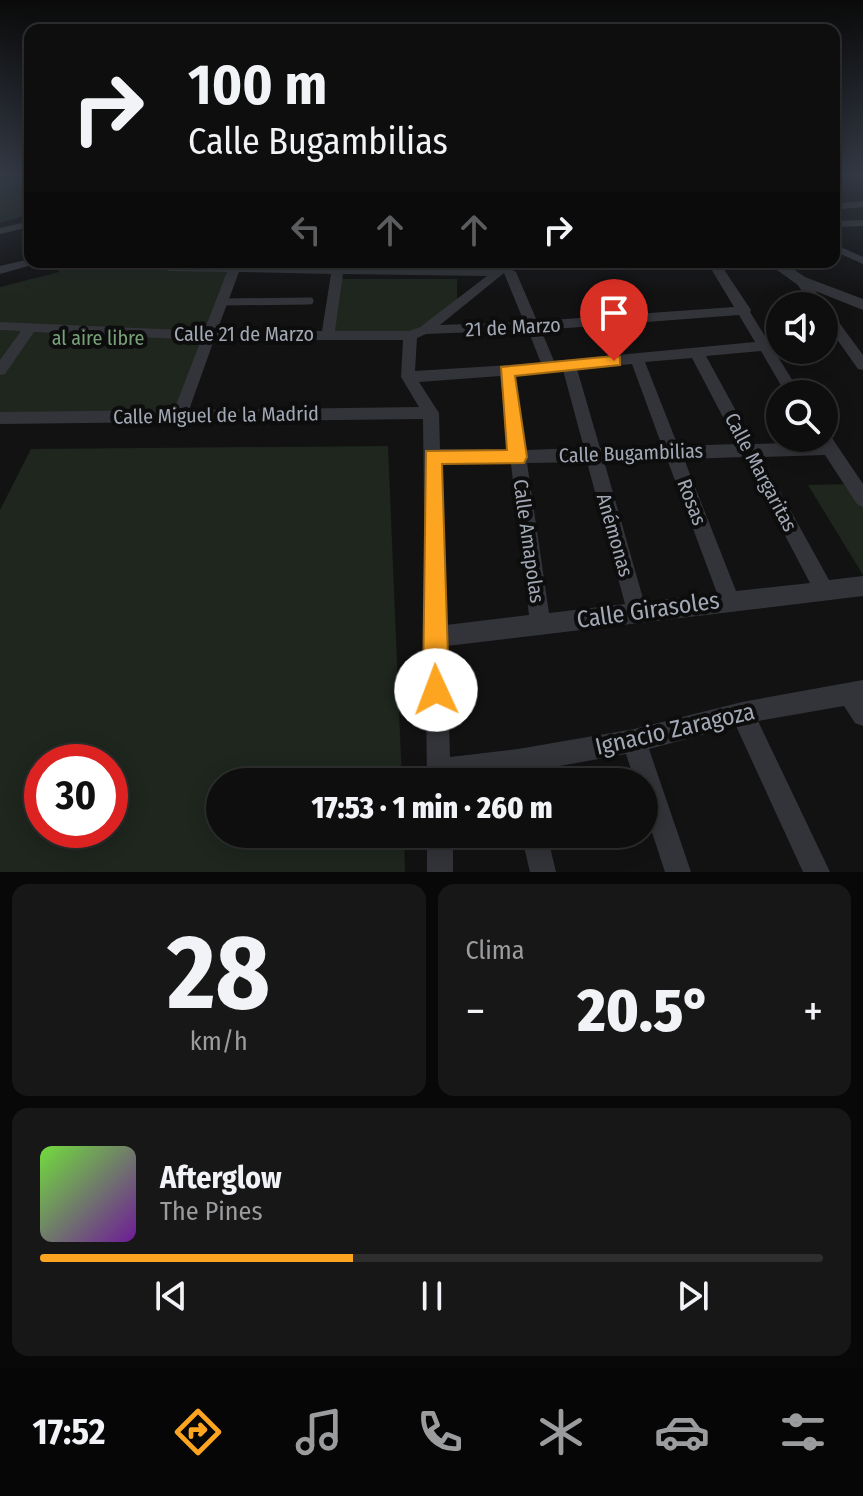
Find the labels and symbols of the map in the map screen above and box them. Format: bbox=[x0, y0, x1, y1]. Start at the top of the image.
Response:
pin bbox=[580, 279, 648, 361]
street label: 21 de Marzo bbox=[465, 313, 561, 341]
street label: Calle 21 de Marzo bbox=[174, 322, 314, 346]
park label: al aire libre bbox=[52, 326, 144, 350]
street label: Calle Miguel de la Madrid bbox=[113, 401, 319, 429]
street label: Calle Margaritas bbox=[720, 409, 802, 535]
street label: Calle Bugambilias bbox=[558, 438, 704, 468]
street label: Rosas bbox=[672, 475, 712, 529]
street label: Calle Amapolas bbox=[508, 478, 550, 604]
street label: Anémonas bbox=[592, 491, 638, 579]
street label: Calle Girasoles bbox=[575, 586, 721, 634]
position arrow bbox=[394, 648, 478, 732]
street label: Ignacio Zaragoza bbox=[593, 697, 757, 761]
speed limit sign: 30 bbox=[24, 744, 128, 848]

